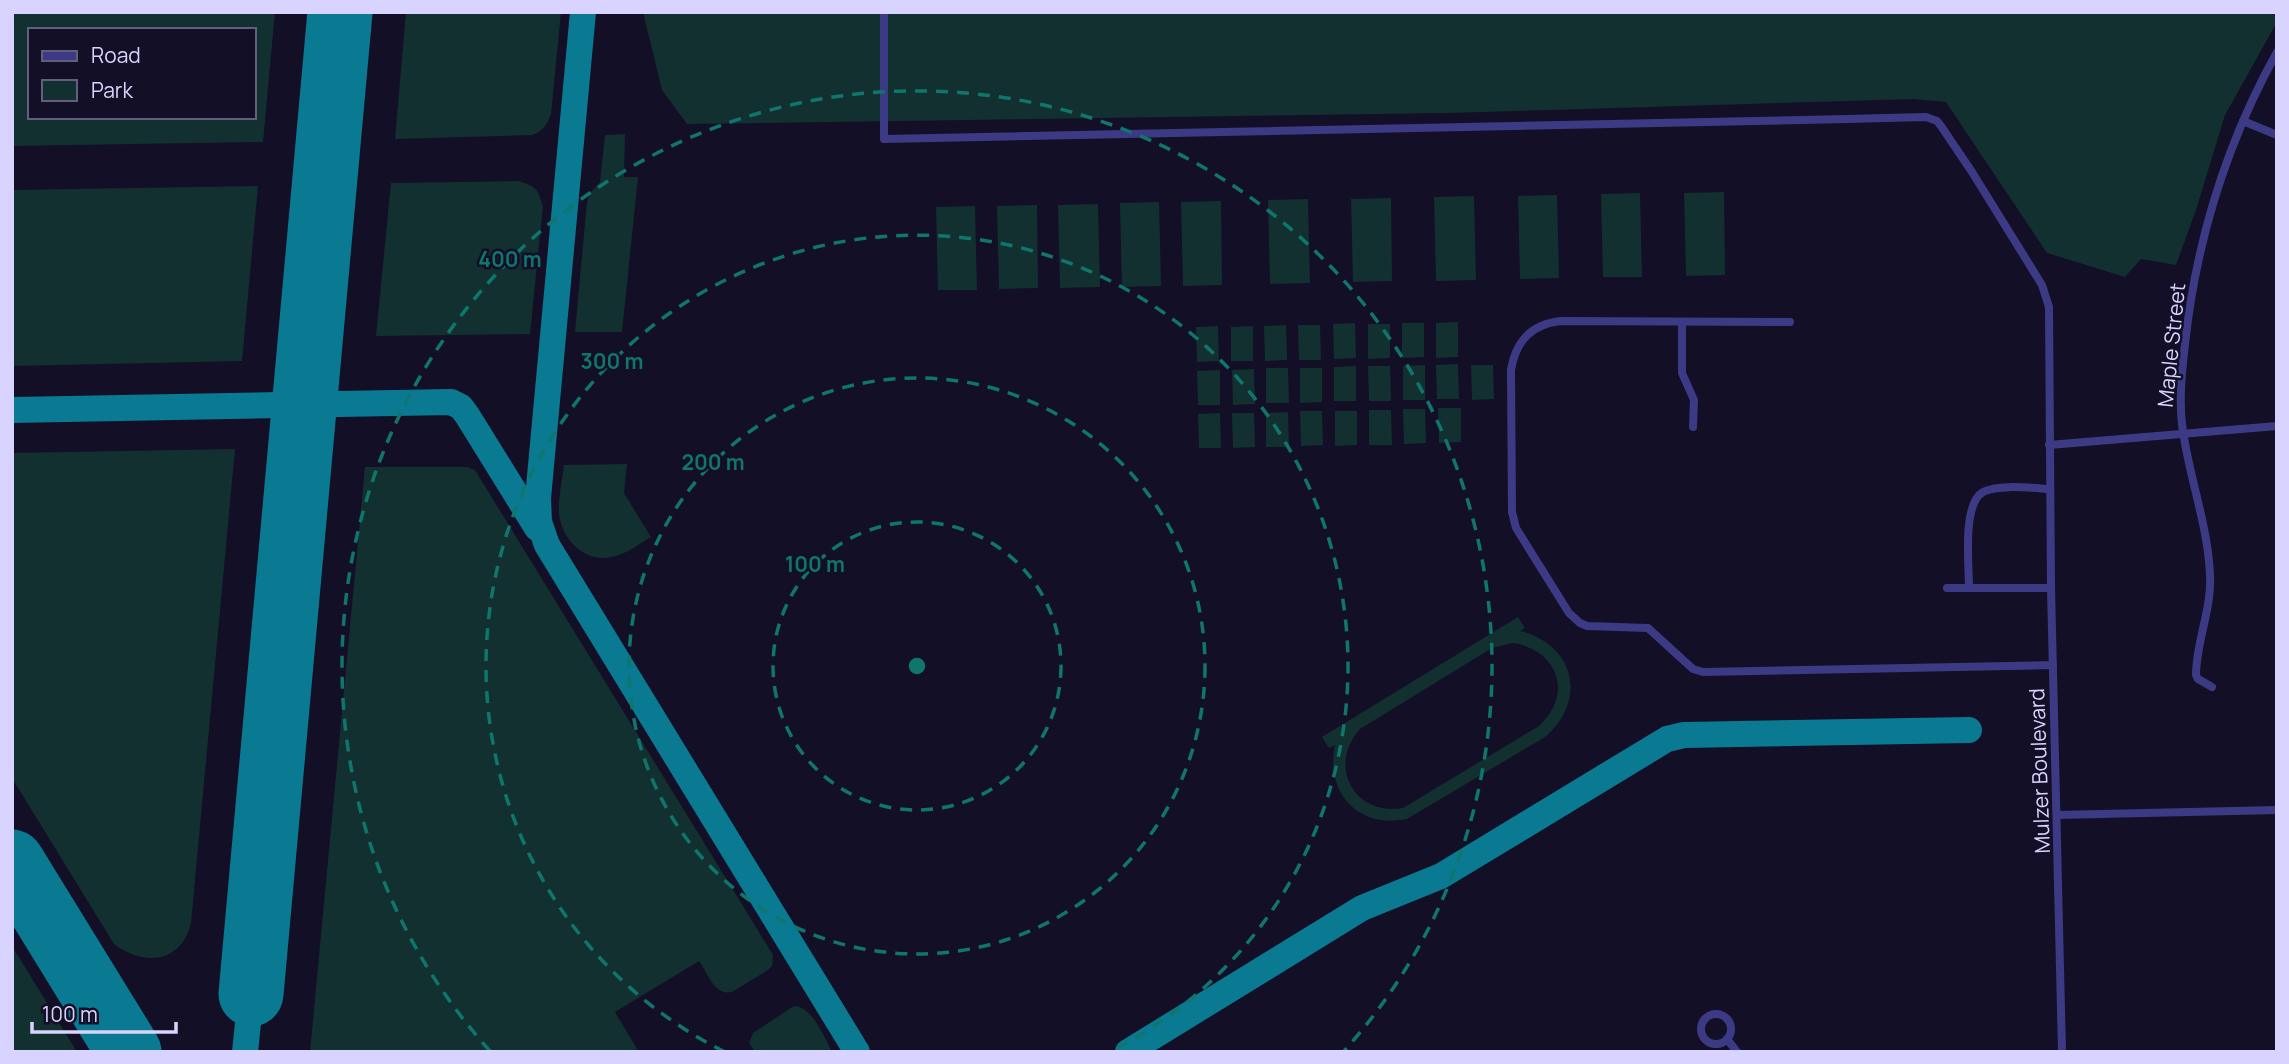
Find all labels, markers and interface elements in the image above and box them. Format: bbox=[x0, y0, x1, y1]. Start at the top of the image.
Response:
legend bbox=[28, 28, 256, 119]
text: Road bbox=[91, 41, 141, 69]
text: Park bbox=[91, 76, 133, 104]
text: 400 m bbox=[478, 245, 542, 273]
street label: Maple Street bbox=[2151, 281, 2191, 409]
text: 300 m bbox=[581, 347, 643, 375]
text: 200 m bbox=[681, 448, 745, 476]
text: 100 m bbox=[785, 550, 845, 578]
centre of rings bbox=[905, 654, 929, 678]
street label: Mulzer Boulevard bbox=[2022, 688, 2056, 854]
scale bar bbox=[32, 990, 175, 1034]
text: 100 m bbox=[42, 1000, 98, 1028]

